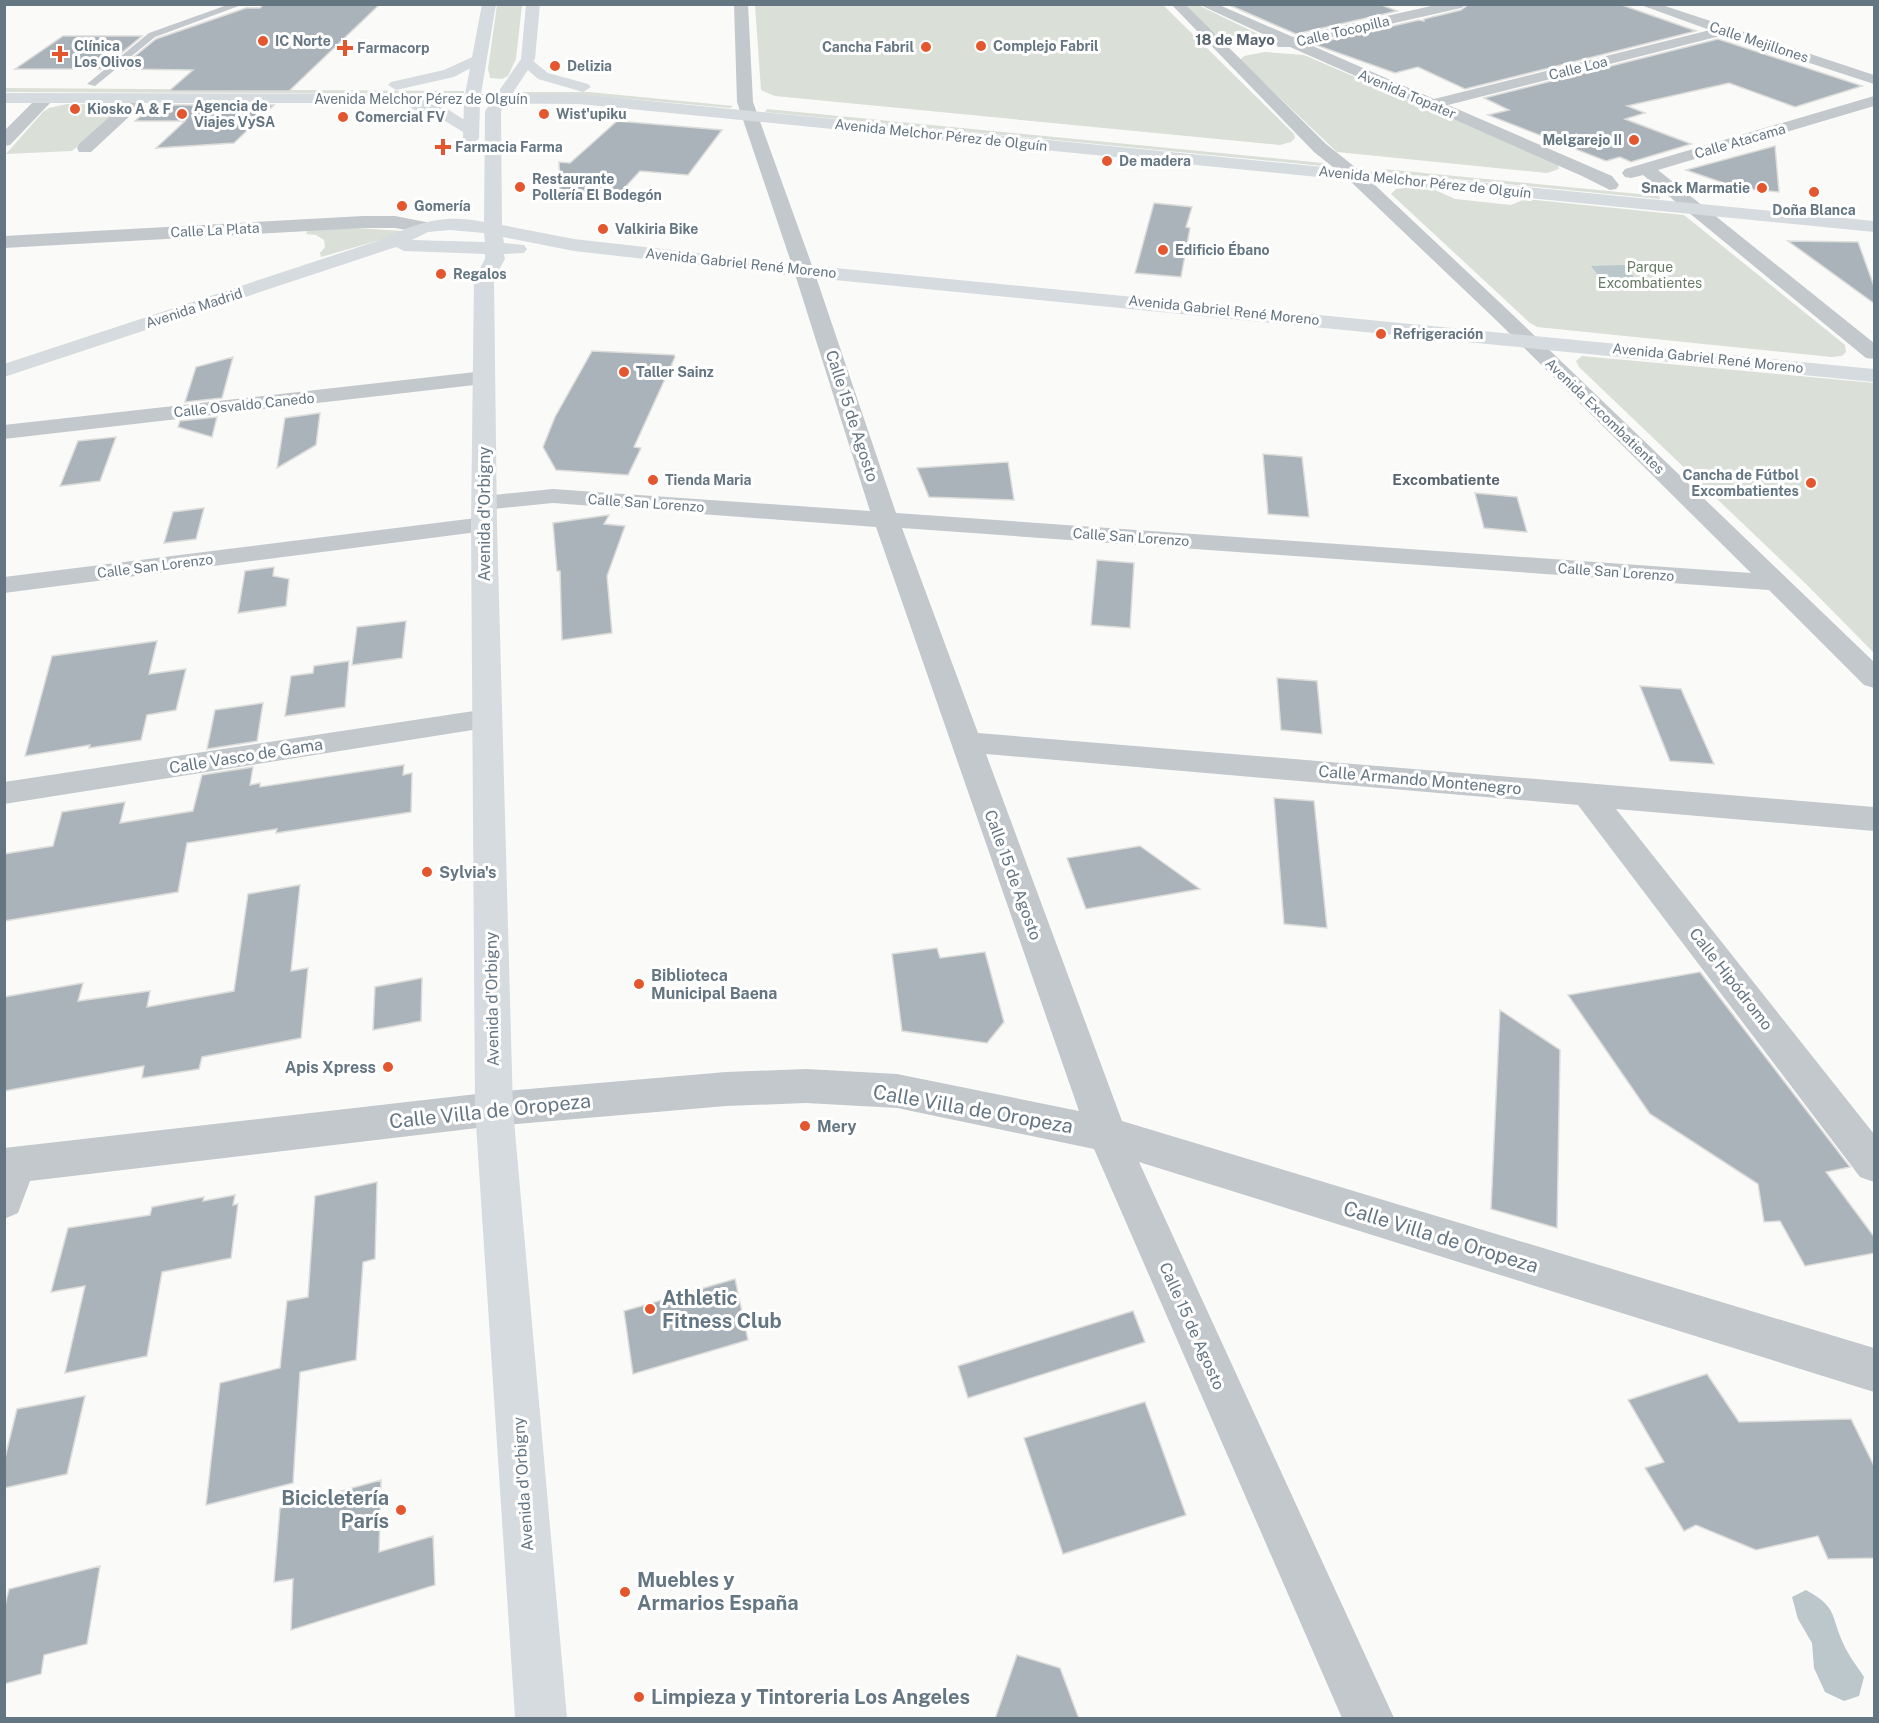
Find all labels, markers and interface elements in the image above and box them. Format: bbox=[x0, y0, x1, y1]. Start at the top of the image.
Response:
street label: Calle Tocopilla bbox=[1295, 13, 1391, 49]
street label: Calle Mejillones bbox=[1708, 18, 1810, 66]
district label: 18 de Mayo bbox=[1195, 31, 1275, 48]
place label: IC Norte bbox=[275, 33, 331, 49]
marker: IC Norte bbox=[256, 34, 270, 48]
place label: Clínica Los Olivos bbox=[74, 38, 142, 70]
place label: Complejo Fabril bbox=[993, 38, 1099, 54]
place label: Cancha Fabril bbox=[822, 39, 914, 55]
marker: Complejo Fabril bbox=[974, 39, 988, 53]
place label: Farmacorp bbox=[357, 40, 430, 56]
marker: Cancha Fabril bbox=[919, 40, 933, 54]
marker: Farmacorp bbox=[338, 41, 352, 55]
marker: Clínica Los Olivos bbox=[51, 45, 69, 63]
street label: Calle Loa bbox=[1547, 53, 1609, 83]
place label: Delizia bbox=[567, 58, 612, 74]
marker: Delizia bbox=[548, 59, 562, 73]
street label: Avenida Topater bbox=[1356, 66, 1458, 122]
street label: Avenida Melchor Pérez de Olguín bbox=[314, 91, 528, 107]
place label: Agencia de Viajes VySA bbox=[194, 98, 275, 130]
place label: Kiosko A & F bbox=[87, 101, 172, 117]
marker: Kiosko A & F bbox=[68, 102, 82, 116]
place label: Wist'upiku bbox=[556, 106, 627, 122]
marker: Agencia de Viajes VySA bbox=[175, 107, 189, 121]
marker: Wist'upiku bbox=[537, 107, 551, 121]
place label: Comercial FV bbox=[355, 109, 445, 125]
marker: Comercial FV bbox=[336, 110, 350, 124]
street label: Avenida Melchor Pérez de Olguín bbox=[834, 116, 1048, 154]
street label: Calle Atacama bbox=[1693, 120, 1787, 162]
place label: Melgarejo II bbox=[1542, 132, 1622, 148]
marker: Melgarejo II bbox=[1627, 133, 1641, 147]
place label: Farmacia Farma bbox=[455, 139, 563, 155]
marker: Farmacia Farma bbox=[436, 140, 450, 154]
place label: De madera bbox=[1119, 153, 1191, 169]
marker: De madera bbox=[1100, 154, 1114, 168]
street label: Avenida Melchor Pérez de Olguín bbox=[1318, 163, 1532, 201]
place label: Restaurante Pollería El Bodegón bbox=[532, 171, 662, 203]
marker: Restaurante Pollería El Bodegón bbox=[513, 180, 527, 194]
place label: Snack Marmatie bbox=[1641, 180, 1750, 196]
marker: Snack Marmatie bbox=[1755, 181, 1769, 195]
marker: Doña Blanca bbox=[1807, 185, 1821, 199]
place label: Gomería bbox=[414, 198, 471, 214]
marker: Gomería bbox=[395, 199, 409, 213]
place label: Doña Blanca bbox=[1772, 202, 1856, 218]
street label: Calle La Plata bbox=[170, 220, 260, 240]
place label: Valkiria Bike bbox=[615, 221, 698, 237]
marker: Valkiria Bike bbox=[596, 222, 610, 236]
place label: Edificio Ébano bbox=[1175, 241, 1270, 258]
marker: Edificio Ébano bbox=[1156, 243, 1170, 257]
street label: Avenida Gabriel René Moreno bbox=[645, 245, 837, 281]
park label: Parque Excombatientes bbox=[1598, 259, 1702, 291]
place label: Regalos bbox=[453, 266, 507, 282]
marker: Regalos bbox=[434, 267, 448, 281]
street label: Avenida Madrid bbox=[144, 285, 244, 331]
street label: Avenida Gabriel René Moreno bbox=[1128, 292, 1320, 328]
place label: Refrigeración bbox=[1393, 326, 1483, 342]
marker: Refrigeración bbox=[1374, 327, 1388, 341]
street label: Avenida Gabriel René Moreno bbox=[1612, 340, 1804, 376]
street label: Calle 15 de Agosto bbox=[822, 348, 882, 484]
street label: Avenida Excombatientes bbox=[1542, 355, 1668, 477]
place label: Taller Sainz bbox=[636, 364, 714, 380]
marker: Taller Sainz bbox=[617, 365, 631, 379]
street label: Calle Osvaldo Canedo bbox=[173, 390, 315, 420]
street label: Avenida d'Orbigny bbox=[475, 446, 494, 581]
place label: Cancha de Fútbol Excombatientes bbox=[1683, 467, 1799, 499]
district label: Excombatiente bbox=[1392, 471, 1500, 488]
place label: Tienda Maria bbox=[665, 472, 752, 488]
marker: Tienda Maria bbox=[646, 473, 660, 487]
marker: Cancha de Fútbol Excombatientes bbox=[1804, 476, 1818, 490]
street label: Calle San Lorenzo bbox=[587, 491, 705, 515]
street label: Calle San Lorenzo bbox=[1072, 525, 1190, 549]
street label: Calle San Lorenzo bbox=[96, 551, 214, 581]
street label: Calle San Lorenzo bbox=[1557, 560, 1675, 584]
street label: Calle Vasco de Gama bbox=[168, 734, 324, 778]
street label: Calle Armando Montenegro bbox=[1318, 762, 1522, 798]
street label: Calle 15 de Agosto bbox=[981, 807, 1045, 943]
place label: Sylvia's bbox=[439, 863, 496, 882]
marker: Sylvia's bbox=[420, 865, 434, 879]
street label: Calle Hipódromo bbox=[1685, 924, 1777, 1034]
street label: Avenida d'Orbigny bbox=[481, 931, 503, 1067]
place label: Biblioteca Municipal Baena bbox=[651, 966, 777, 1003]
marker: Biblioteca Municipal Baena bbox=[632, 977, 646, 991]
place label: Apis Xpress bbox=[285, 1058, 376, 1077]
marker: Apis Xpress bbox=[381, 1060, 395, 1074]
street label: Calle Villa de Oropeza bbox=[871, 1080, 1075, 1138]
street label: Calle Villa de Oropeza bbox=[388, 1088, 592, 1134]
place label: Mery bbox=[817, 1117, 856, 1136]
marker: Mery bbox=[798, 1119, 812, 1133]
street label: Calle Villa de Oropeza bbox=[1341, 1196, 1541, 1278]
street label: Calle 15 de Agosto bbox=[1155, 1259, 1229, 1393]
place label: Athletic Fitness Club bbox=[662, 1286, 782, 1333]
marker: Athletic Fitness Club bbox=[643, 1302, 657, 1316]
street label: Avenida d'Orbigny bbox=[509, 1416, 537, 1552]
place label: Bicicletería París bbox=[281, 1486, 389, 1533]
marker: Bicicletería París bbox=[394, 1503, 408, 1517]
place label: Muebles y Armarios España bbox=[637, 1568, 799, 1615]
marker: Muebles y Armarios España bbox=[618, 1585, 632, 1599]
place label: Limpieza y Tintoreria Los Angeles bbox=[651, 1685, 970, 1709]
marker: Limpieza y Tintoreria Los Angeles bbox=[632, 1690, 646, 1704]

